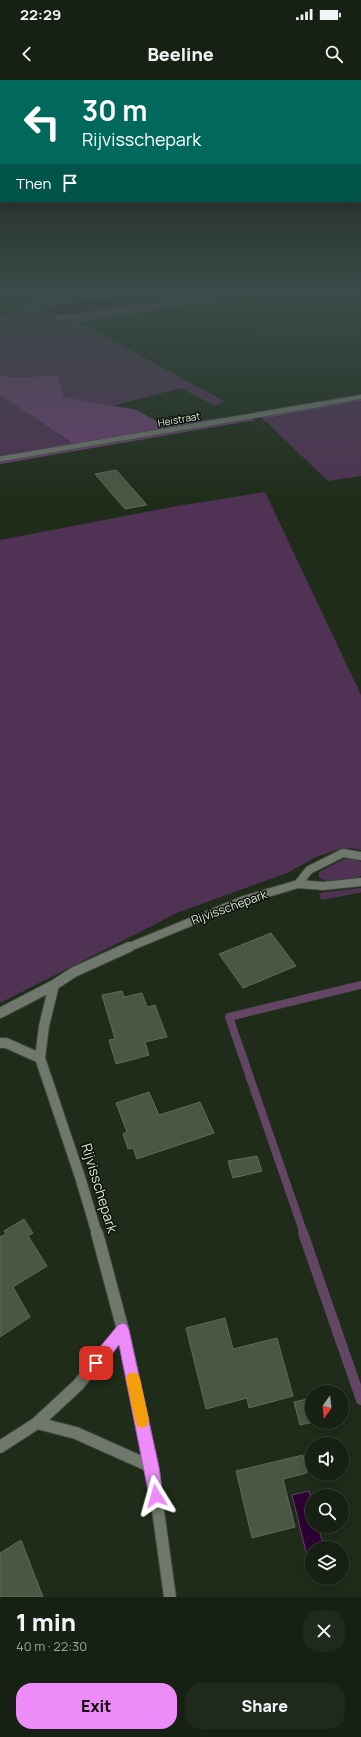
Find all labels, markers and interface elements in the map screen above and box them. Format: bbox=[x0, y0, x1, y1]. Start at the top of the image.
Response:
text: 22:29 bbox=[20, 4, 61, 25]
text: Beeline bbox=[147, 42, 214, 66]
icon: back bbox=[16, 43, 38, 65]
icon: search bbox=[323, 43, 345, 65]
text: 30 m bbox=[82, 91, 147, 129]
icon: left bbox=[16, 96, 68, 148]
text: Rijvisschepark bbox=[82, 127, 201, 151]
icon: arrive bbox=[59, 172, 81, 194]
text: Then bbox=[16, 173, 51, 194]
street label: Heistraat bbox=[157, 408, 201, 430]
street label: Rijvisschepark bbox=[189, 885, 270, 929]
street label: Rijvisschepark bbox=[77, 1141, 123, 1236]
pin bbox=[79, 1346, 113, 1380]
icon: arrive bbox=[85, 1352, 107, 1374]
north arrow bbox=[305, 1385, 349, 1429]
map controls bbox=[305, 1385, 349, 1585]
button: sound bbox=[305, 1437, 349, 1481]
position arrow bbox=[135, 1475, 177, 1517]
button: search bbox=[305, 1489, 349, 1533]
button: layers bbox=[305, 1541, 349, 1585]
text: 1 min bbox=[16, 1605, 76, 1638]
button: close bbox=[303, 1610, 345, 1652]
text: 40 m · 22:30 bbox=[16, 1637, 87, 1655]
button: Exit bbox=[16, 1683, 177, 1729]
button: Share bbox=[185, 1683, 345, 1729]

